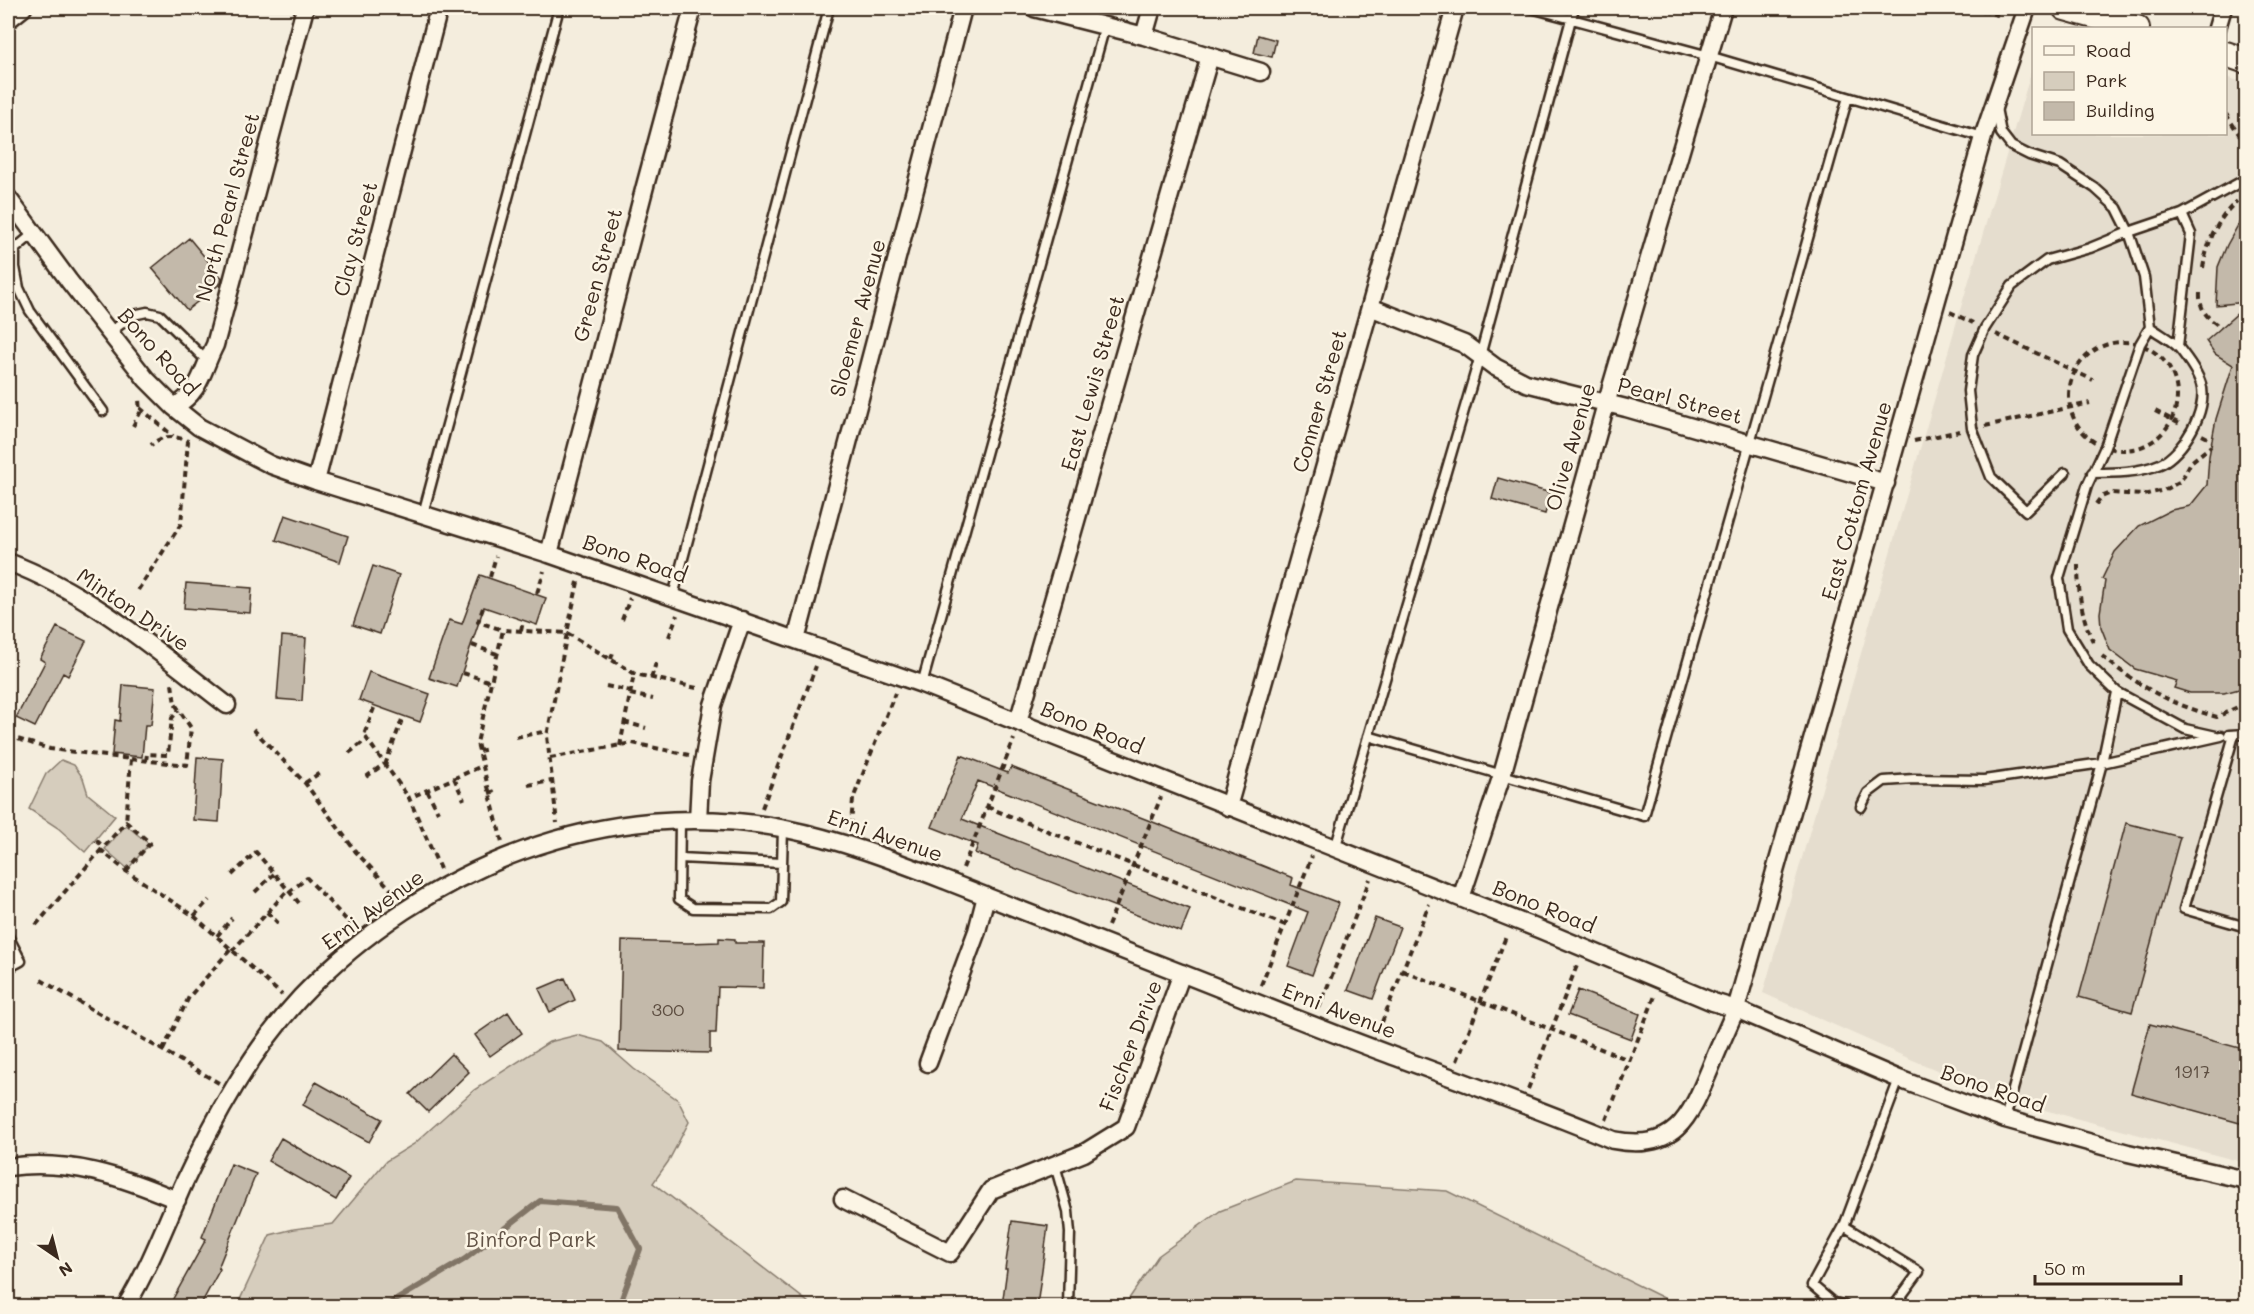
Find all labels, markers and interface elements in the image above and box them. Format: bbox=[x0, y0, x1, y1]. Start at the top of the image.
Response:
legend bbox=[2032, 27, 2227, 135]
text: Road bbox=[2086, 38, 2131, 62]
text: Park bbox=[2086, 68, 2127, 92]
text: Building bbox=[2086, 98, 2154, 122]
street label: North Pearl Street bbox=[188, 109, 265, 304]
street label: Clay Street bbox=[326, 178, 383, 299]
street label: Green Street bbox=[566, 205, 627, 344]
street label: Sloemer Avenue bbox=[823, 236, 891, 399]
street label: East Lewis Street bbox=[1054, 291, 1130, 474]
street label: Bono Road bbox=[113, 302, 205, 400]
street label: Conner Street bbox=[1285, 326, 1352, 475]
street label: Pearl Street bbox=[1615, 370, 1746, 429]
street label: Olive Avenue bbox=[1538, 380, 1601, 514]
street label: East Cottom Avenue bbox=[1814, 398, 1897, 603]
street label: Bono Road bbox=[580, 527, 691, 588]
street label: Minton Drive bbox=[72, 561, 195, 656]
street label: Bono Road bbox=[1037, 694, 1148, 759]
street label: Erni Avenue bbox=[824, 802, 947, 867]
street label: Erni Avenue bbox=[316, 863, 429, 955]
street label: Bono Road bbox=[1489, 873, 1600, 938]
street label: Erni Avenue bbox=[1279, 975, 1400, 1044]
street label: Fischer Drive bbox=[1092, 976, 1167, 1115]
house number: 300 bbox=[652, 997, 684, 1021]
street label: Bono Road bbox=[1938, 1057, 2049, 1118]
house number: 1917 bbox=[2174, 1059, 2210, 1083]
park label: Binford Park bbox=[466, 1225, 596, 1252]
north arrow bbox=[27, 1227, 87, 1287]
scale bar bbox=[2035, 1248, 2180, 1286]
text: 50 m bbox=[2044, 1256, 2086, 1280]
text: N bbox=[55, 1258, 77, 1282]

